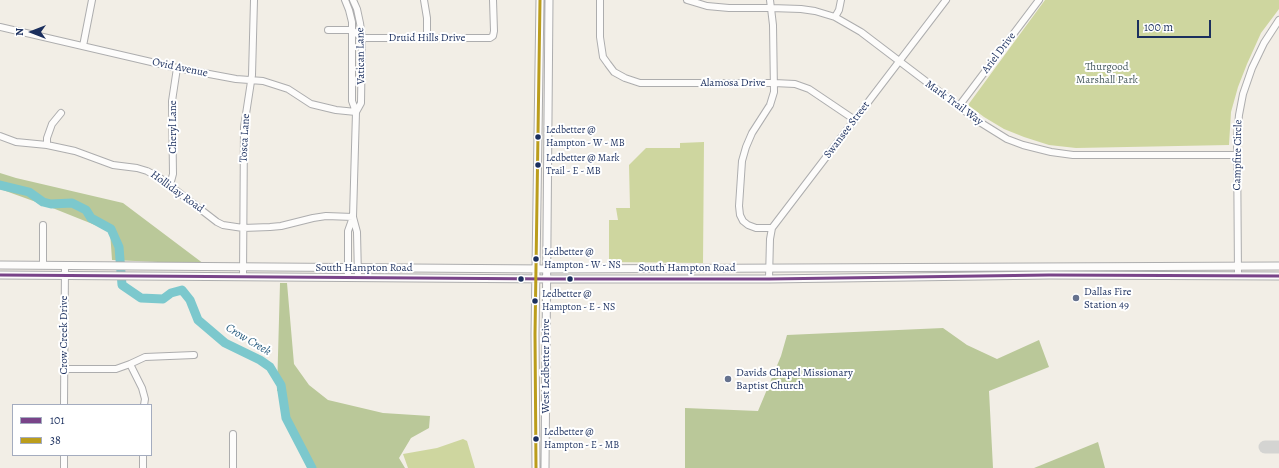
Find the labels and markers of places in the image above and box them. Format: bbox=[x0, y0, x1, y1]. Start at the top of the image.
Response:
place label: Ledbetter @ Hampton - W - MB bbox=[546, 125, 625, 148]
marker: Ledbetter @ Hampton - W - MB bbox=[533, 132, 543, 142]
place label: Ledbetter @ Mark Trail - E - MB bbox=[546, 153, 619, 176]
marker: Ledbetter @ Mark Trail - E - MB bbox=[533, 160, 543, 170]
place label: Ledbetter @ Hampton - W - NS bbox=[544, 247, 621, 270]
marker: Ledbetter @ Hampton - W - NS bbox=[531, 254, 541, 264]
unlabelled marker bbox=[516, 274, 526, 284]
unlabelled marker bbox=[565, 274, 575, 284]
place label: Dallas Fire Station 49 bbox=[1084, 285, 1131, 311]
place label: Ledbetter @ Hampton - E - NS bbox=[542, 289, 615, 312]
marker: Dallas Fire Station 49 bbox=[1071, 293, 1081, 303]
marker: Ledbetter @ Hampton - E - NS bbox=[530, 296, 540, 306]
place label: Davids Chapel Missionary Baptist Church bbox=[736, 366, 853, 392]
marker: Davids Chapel Missionary Baptist Church bbox=[723, 374, 733, 384]
place label: Ledbetter @ Hampton - E - MB bbox=[544, 427, 619, 450]
marker: Ledbetter @ Hampton - E - MB bbox=[531, 434, 541, 444]

